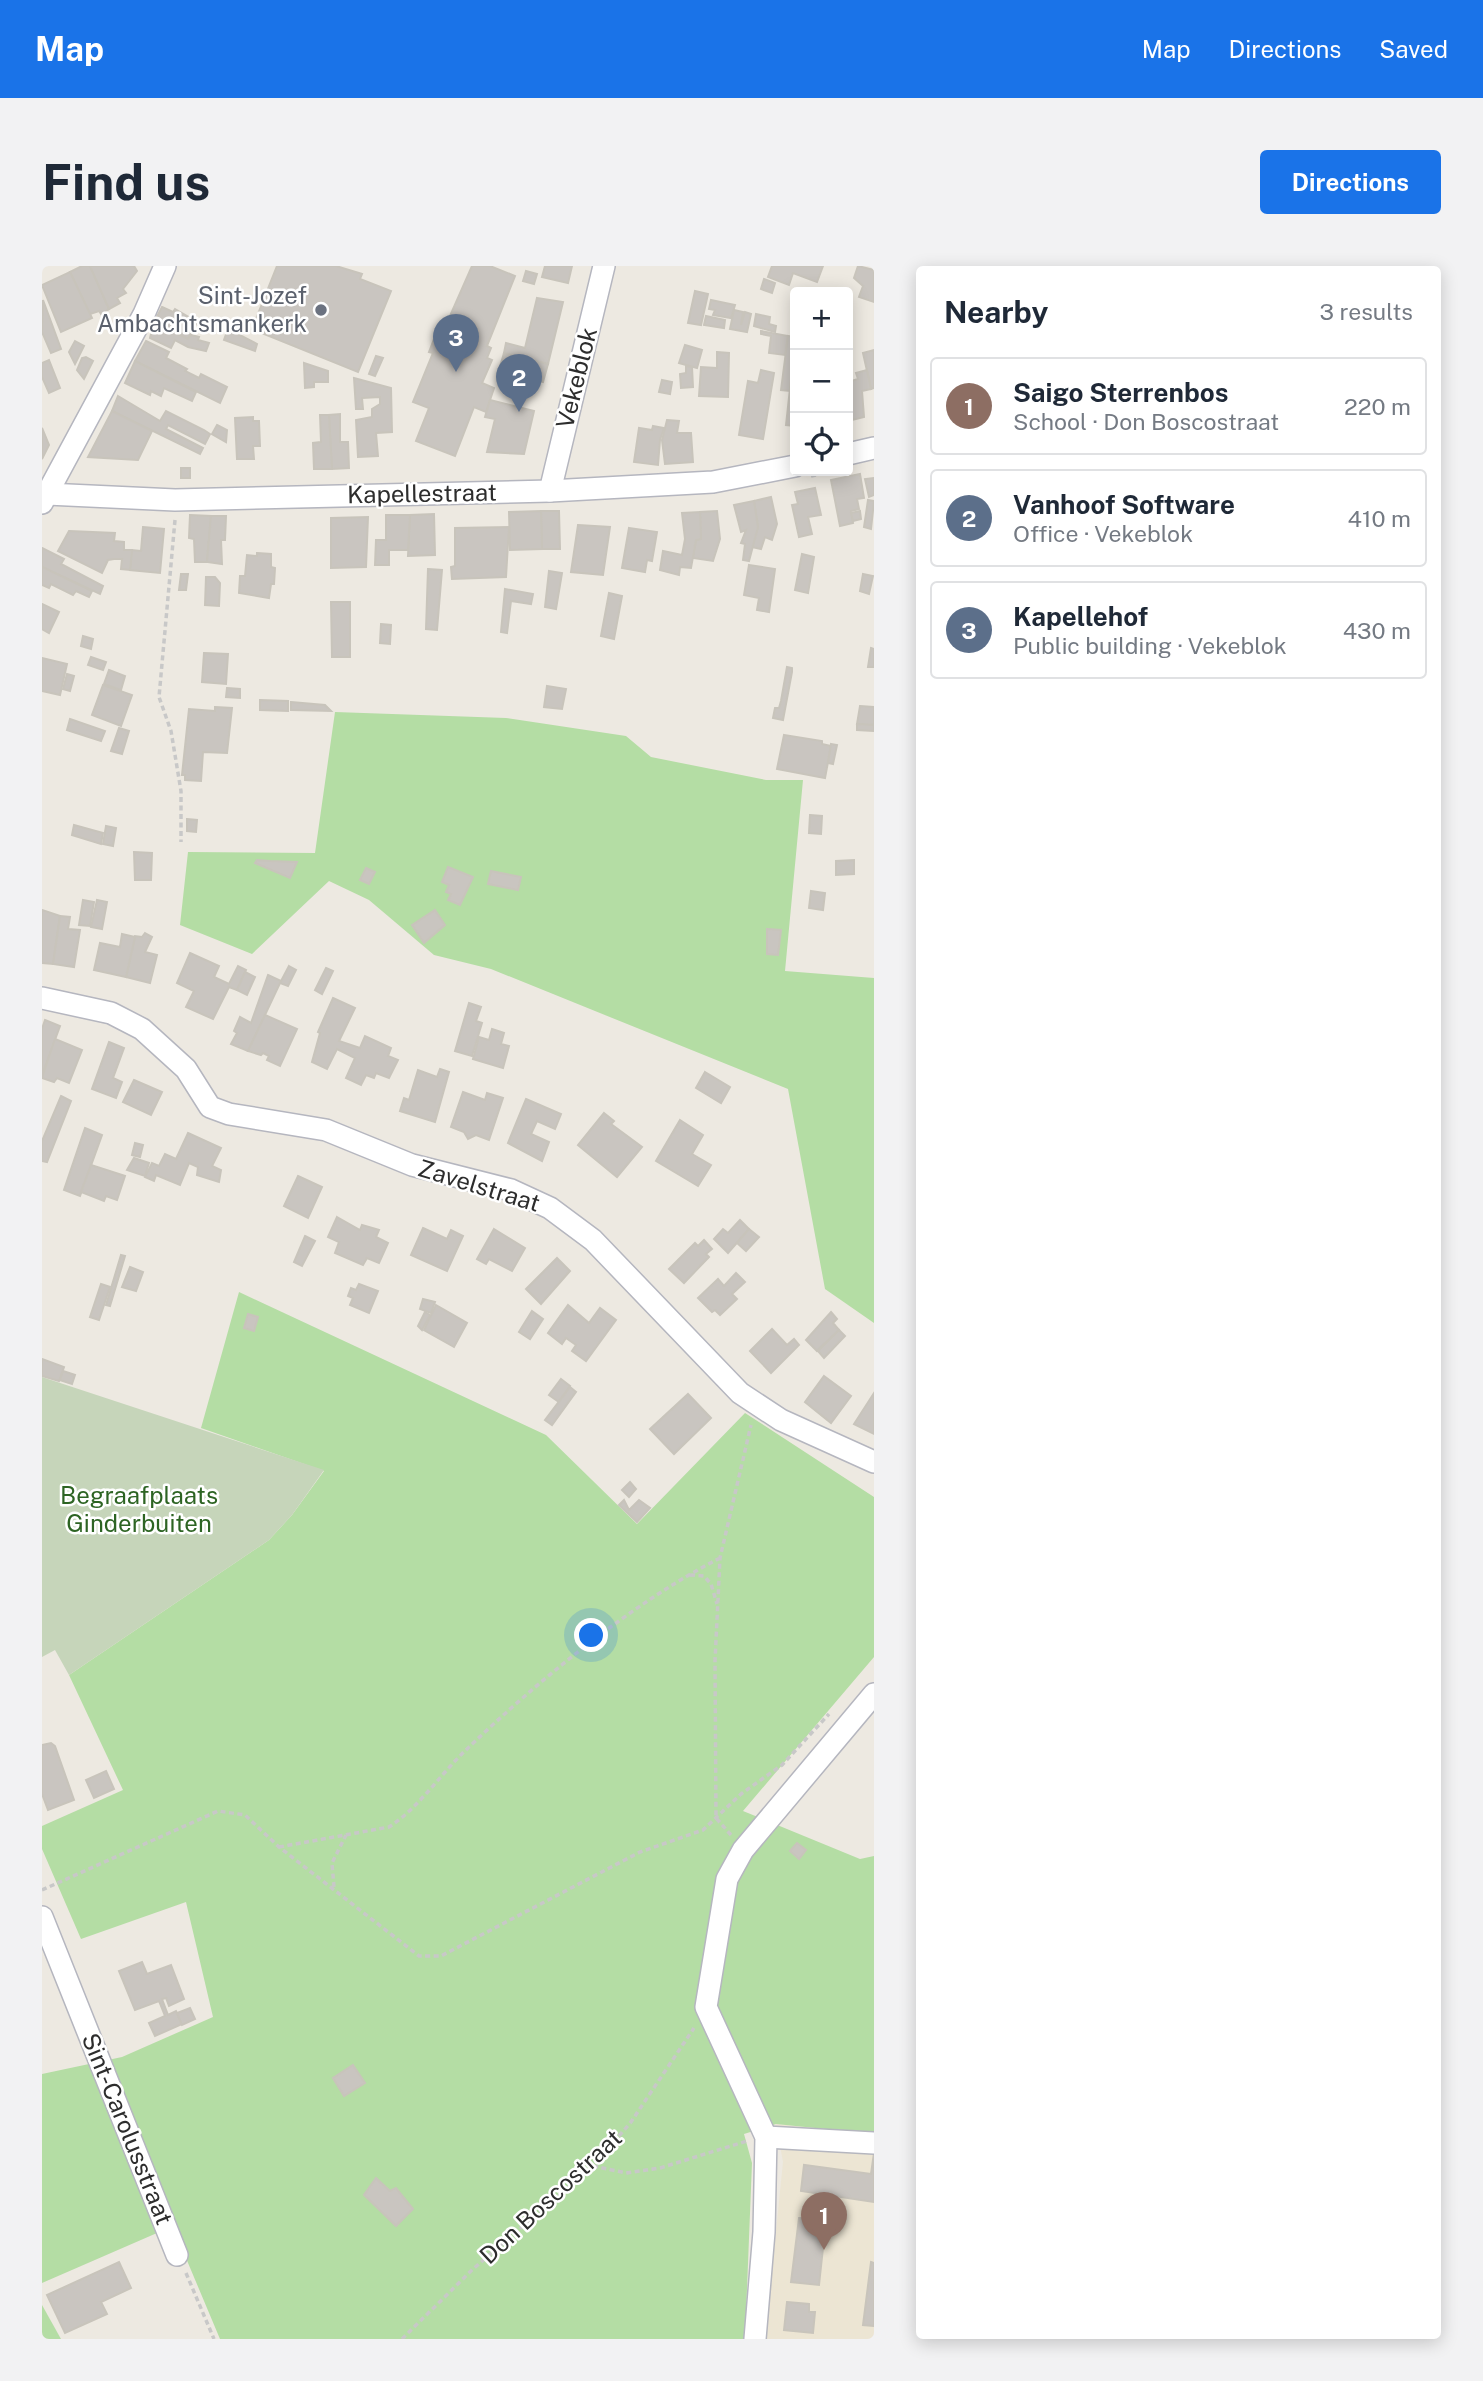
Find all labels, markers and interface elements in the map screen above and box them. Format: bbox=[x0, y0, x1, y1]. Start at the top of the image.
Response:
text: Map bbox=[35, 30, 104, 68]
text: Map bbox=[1142, 35, 1191, 63]
text: Directions bbox=[1229, 35, 1341, 63]
text: Saved bbox=[1379, 35, 1448, 63]
button: Directions bbox=[1260, 150, 1441, 214]
text: Find us bbox=[42, 153, 210, 211]
place label: Sint-Jozef Ambachtsmankerk bbox=[97, 281, 307, 337]
map controls bbox=[790, 287, 853, 476]
button: + bbox=[790, 287, 853, 350]
text: Nearby bbox=[944, 294, 1048, 330]
text: 3 results bbox=[1319, 298, 1413, 325]
marker: Sint-Jozef Ambachtsmankerk bbox=[313, 302, 329, 318]
pin: 3 bbox=[433, 314, 479, 372]
street label: Vekeblok bbox=[550, 324, 602, 431]
button: − bbox=[790, 350, 853, 413]
pin: 2 bbox=[496, 354, 542, 412]
text: Saigo Sterrenbos bbox=[1013, 377, 1228, 408]
text: 1 bbox=[964, 393, 974, 420]
text: 220 m bbox=[1344, 393, 1411, 420]
text: School · Don Boscostraat bbox=[1013, 408, 1279, 435]
button: locate bbox=[790, 413, 853, 476]
street label: Kapellestraat bbox=[347, 478, 497, 508]
text: Vanhoof Software bbox=[1013, 489, 1235, 520]
text: 2 bbox=[962, 505, 976, 532]
text: 410 m bbox=[1348, 505, 1411, 532]
text: Office · Vekeblok bbox=[1013, 520, 1193, 547]
text: Kapellehof bbox=[1013, 601, 1148, 632]
text: 3 bbox=[961, 617, 977, 644]
text: 430 m bbox=[1343, 617, 1411, 644]
text: Public building · Vekeblok bbox=[1013, 632, 1287, 659]
street label: Zavelstraat bbox=[415, 1153, 544, 1217]
park label: Begraafplaats Ginderbuiten bbox=[60, 1481, 218, 1537]
your location bbox=[574, 1618, 608, 1652]
street label: Sint-Carolusstraat bbox=[77, 2029, 179, 2228]
street label: Don Boscostraat bbox=[474, 2123, 627, 2269]
pin: 1 bbox=[801, 2192, 847, 2250]

